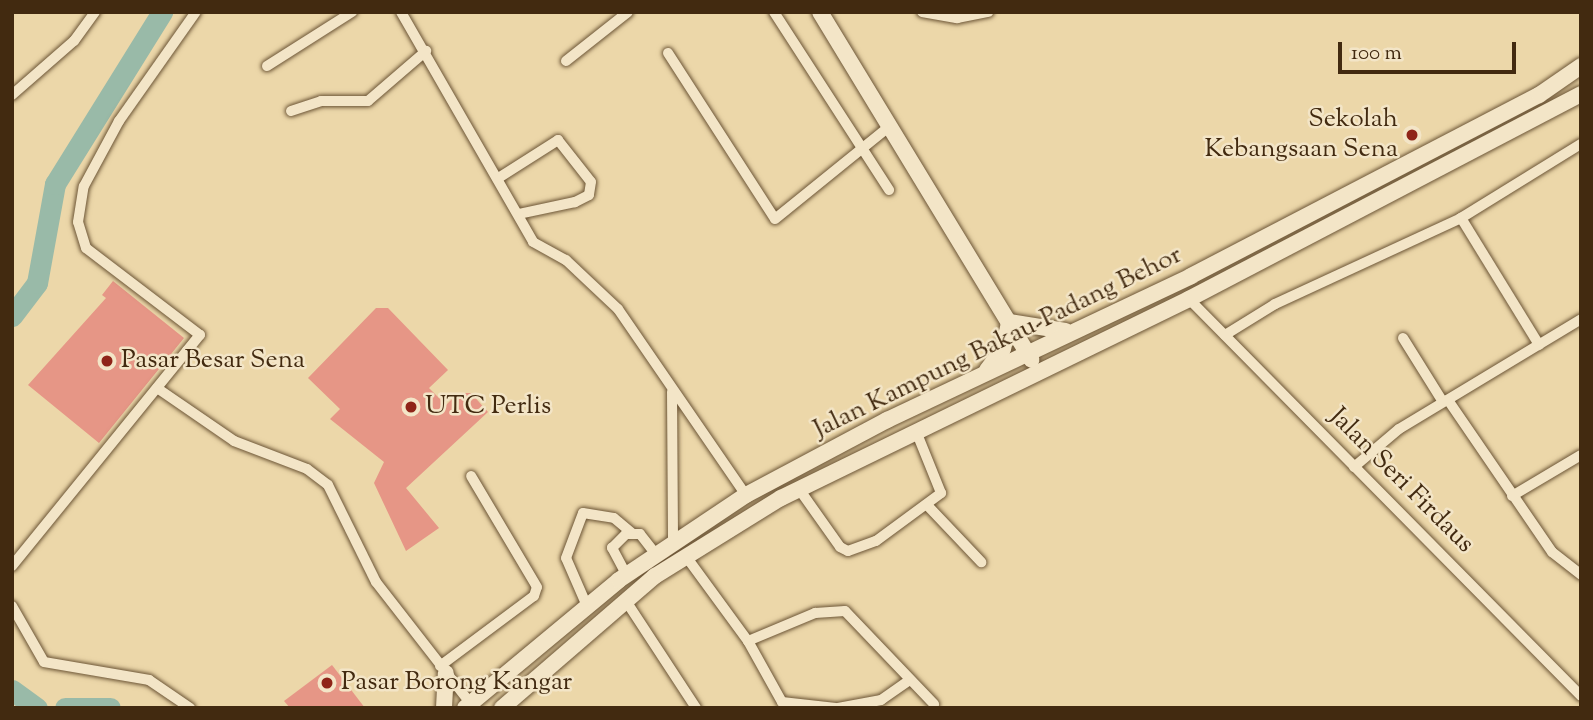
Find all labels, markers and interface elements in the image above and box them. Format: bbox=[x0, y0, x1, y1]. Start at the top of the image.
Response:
scale bar bbox=[1341, 28, 1520, 72]
text: 100 m bbox=[1351, 39, 1402, 69]
place label: Sekolah Kebangsaan Sena bbox=[1204, 104, 1398, 166]
marker: Sekolah Kebangsaan Sena bbox=[1404, 127, 1420, 143]
street label: Jalan Kampung Bakau-Padang Behor bbox=[809, 240, 1187, 446]
place label: Pasar Besar Sena bbox=[121, 345, 305, 377]
marker: Pasar Besar Sena bbox=[99, 353, 115, 369]
place label: UTC Perlis bbox=[425, 391, 551, 423]
marker: UTC Perlis bbox=[403, 399, 419, 415]
street label: Jalan Seri Firdaus bbox=[1322, 402, 1480, 560]
place label: Pasar Borong Kangar bbox=[341, 667, 572, 699]
marker: Pasar Borong Kangar bbox=[319, 675, 335, 691]

